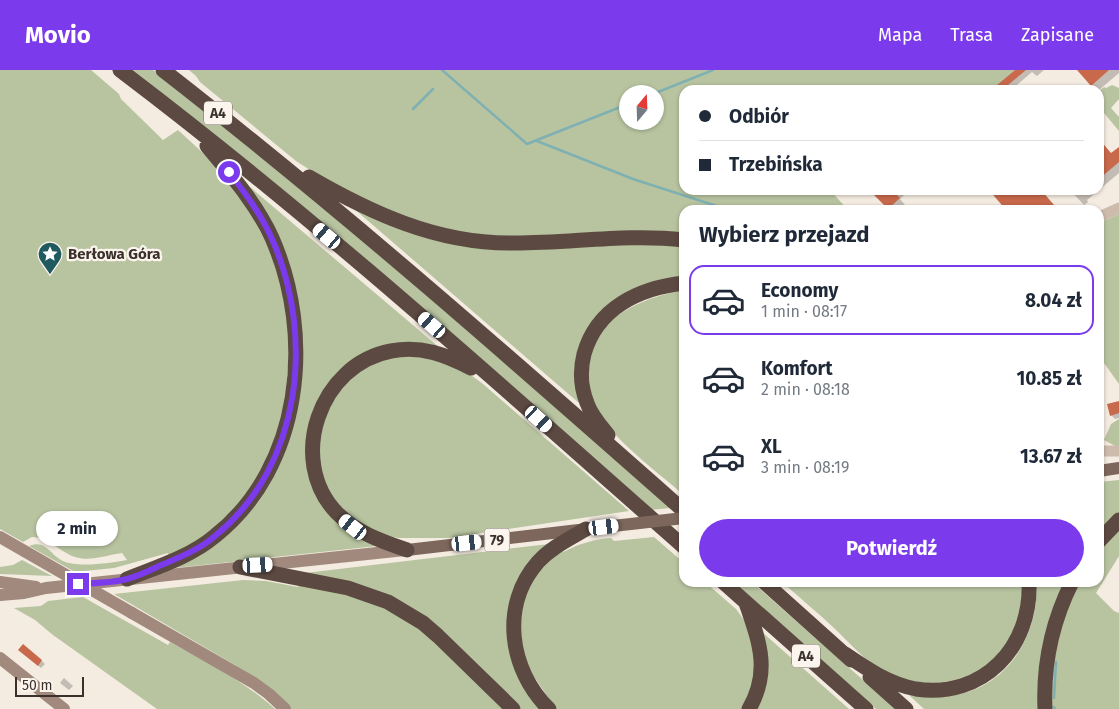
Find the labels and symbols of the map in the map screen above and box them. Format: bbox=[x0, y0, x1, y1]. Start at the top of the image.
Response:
north arrow bbox=[619, 85, 664, 130]
road number: A4 bbox=[204, 102, 232, 124]
route start bbox=[218, 161, 240, 183]
car bbox=[310, 221, 343, 251]
place icon: Berłowa Góra bbox=[37, 241, 63, 275]
place label: Berłowa Góra bbox=[68, 245, 160, 263]
car bbox=[415, 309, 448, 341]
car bbox=[522, 403, 555, 435]
callout: 2 min bbox=[37, 512, 119, 546]
car bbox=[336, 512, 369, 542]
car bbox=[588, 518, 619, 536]
road number: 79 bbox=[484, 528, 510, 552]
car bbox=[451, 534, 482, 552]
car bbox=[242, 557, 273, 573]
route end bbox=[67, 573, 89, 595]
road number: A4 bbox=[792, 644, 820, 668]
scale bar bbox=[15, 674, 84, 697]

